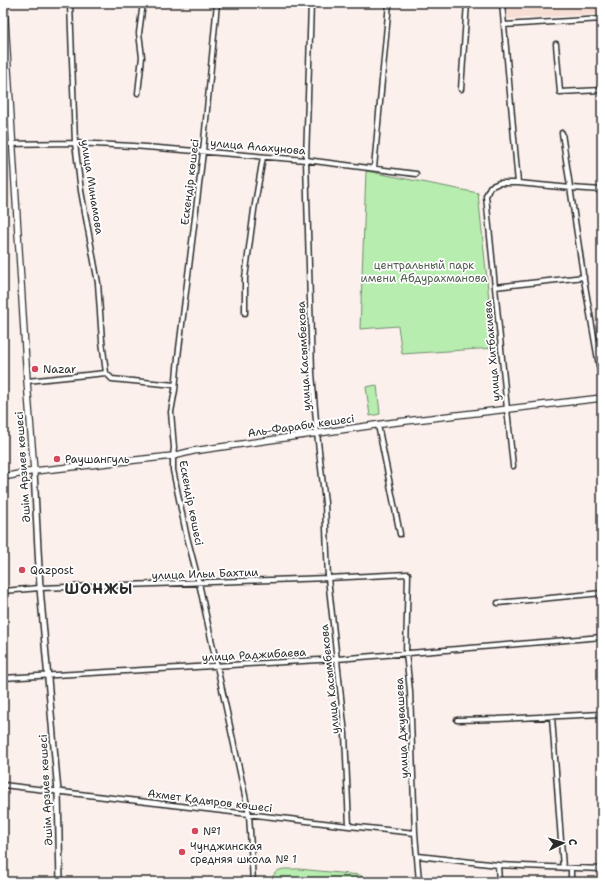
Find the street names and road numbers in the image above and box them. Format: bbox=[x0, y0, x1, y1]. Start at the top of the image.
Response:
street label: улица Алахунова bbox=[210, 135, 306, 159]
street label: улица Минамова bbox=[77, 138, 107, 236]
street label: Ескендір көшесі bbox=[177, 138, 203, 226]
street label: улица Касымбекова bbox=[294, 300, 314, 411]
street label: улица Хитбакиева bbox=[480, 300, 504, 402]
street label: Әшім Арзиев көшесі bbox=[12, 411, 34, 523]
street label: Аль-Фараби көшесі bbox=[247, 411, 355, 441]
street label: Ескендір көшесі bbox=[175, 459, 207, 547]
street label: улица Ильи Бахтии bbox=[151, 565, 259, 583]
street label: улица Касымбекова bbox=[317, 623, 343, 735]
street label: улица Раджибаева bbox=[201, 645, 307, 665]
street label: улица Джувашева bbox=[392, 677, 412, 779]
street label: Әшім Арзиев көшесі bbox=[36, 734, 56, 846]
street label: Ахмет Қадыров көшесі bbox=[147, 786, 273, 816]

